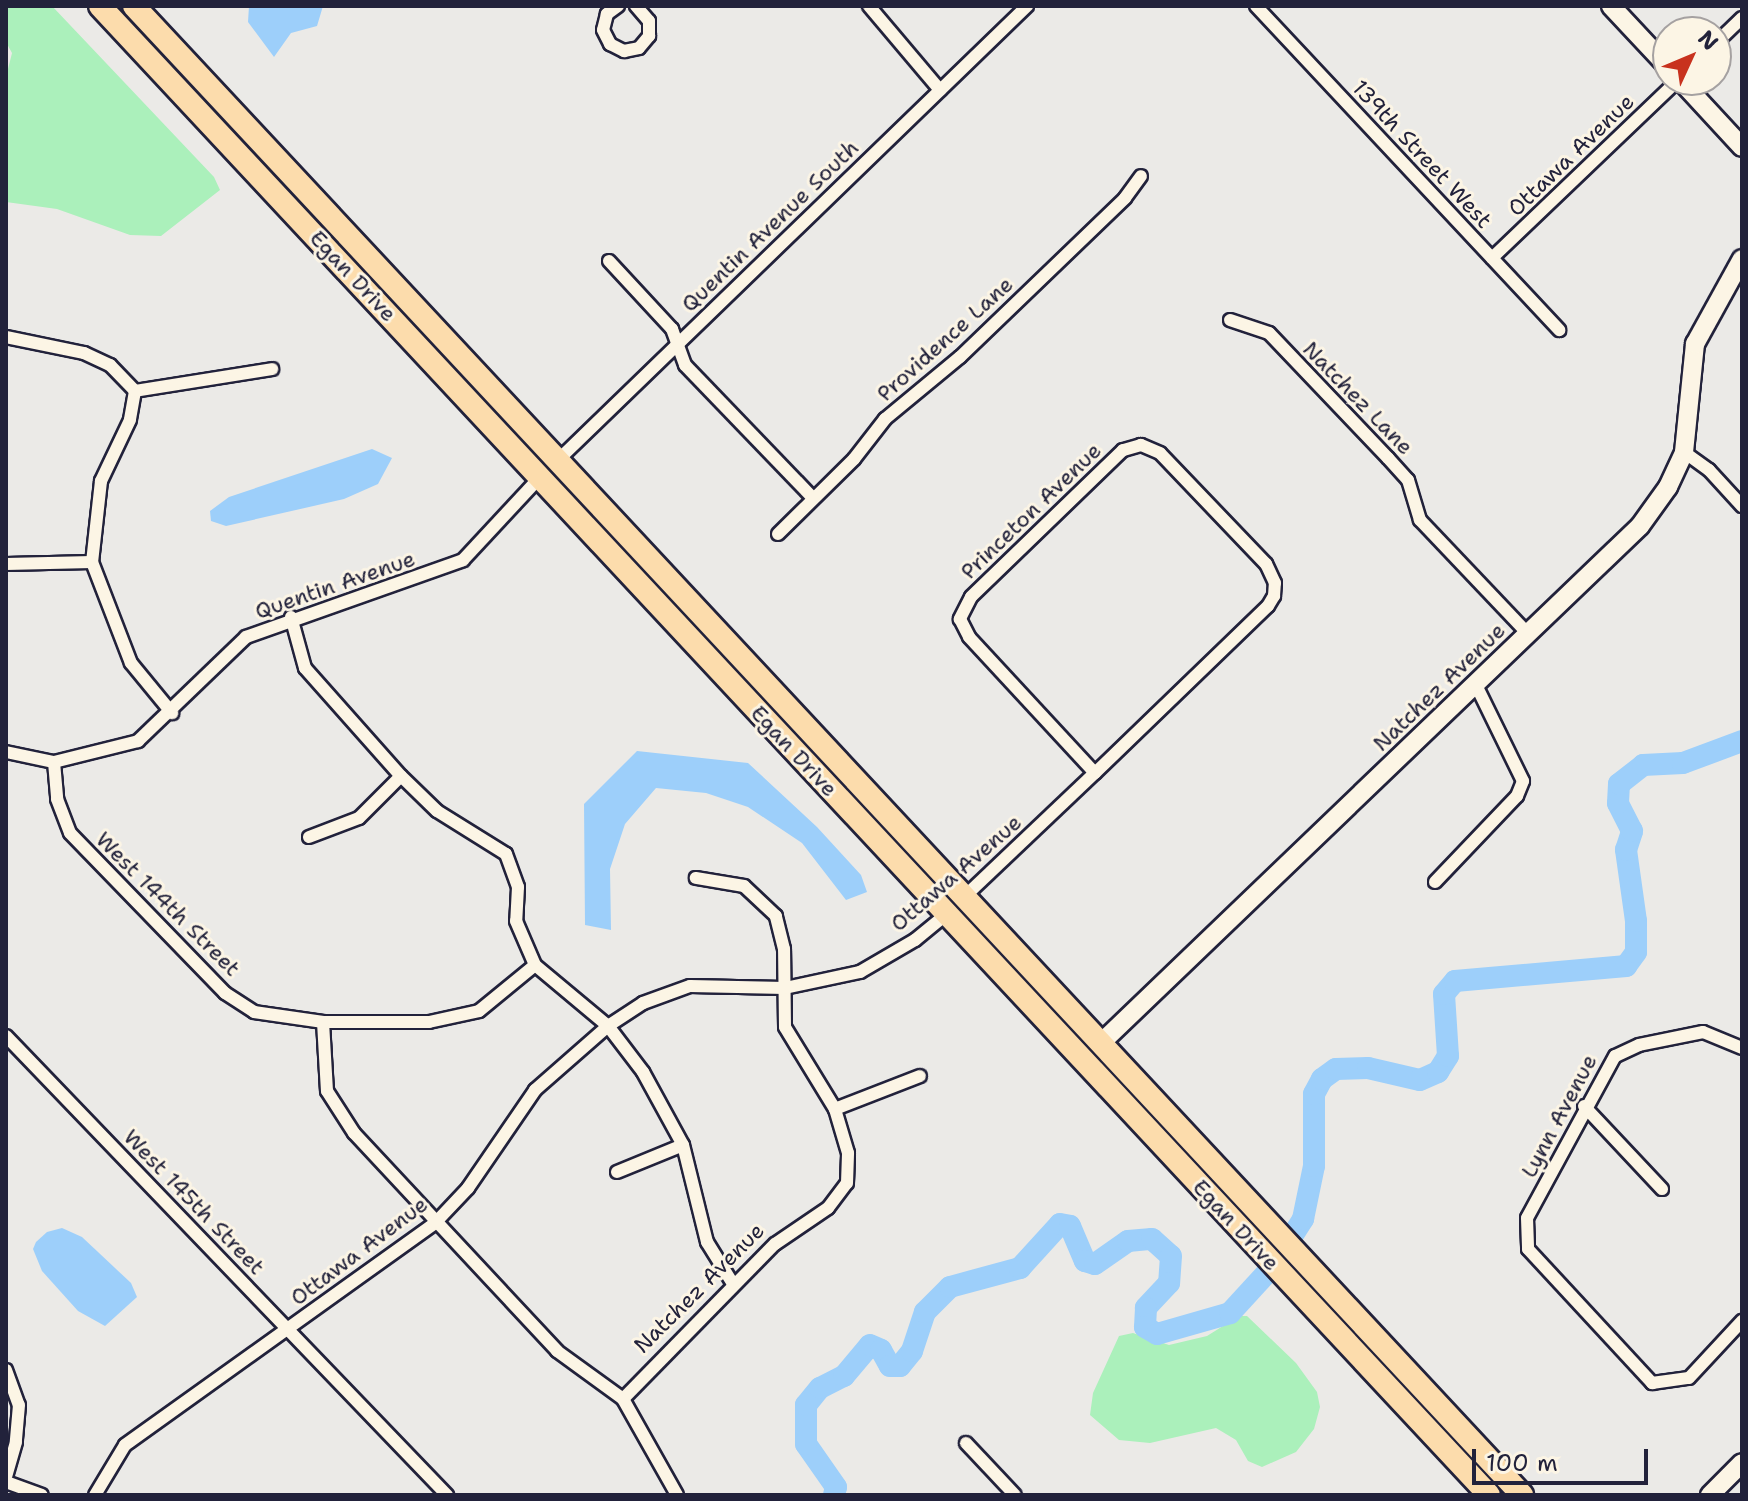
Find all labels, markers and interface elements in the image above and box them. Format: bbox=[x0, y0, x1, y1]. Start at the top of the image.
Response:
north arrow bbox=[1652, 16, 1732, 96]
text: N bbox=[1692, 24, 1725, 57]
street label: 139th Street West bbox=[1347, 75, 1497, 233]
street label: Ottawa Avenue bbox=[1503, 88, 1639, 222]
street label: Quentin Avenue South bbox=[676, 135, 864, 317]
street label: Egan Drive bbox=[304, 225, 402, 327]
street label: Providence Lane bbox=[872, 271, 1018, 407]
street label: Natchez Lane bbox=[1297, 336, 1419, 460]
street label: Princeton Avenue bbox=[955, 437, 1107, 585]
street label: Quentin Avenue bbox=[251, 545, 419, 625]
street label: Natchez Avenue bbox=[1367, 617, 1511, 757]
street label: Egan Drive bbox=[745, 700, 843, 802]
street label: Ottawa Avenue bbox=[885, 809, 1027, 937]
street label: West 144th Street bbox=[90, 826, 246, 982]
street label: Lynn Avenue bbox=[1516, 1050, 1602, 1182]
street label: West 145th Street bbox=[118, 1124, 270, 1280]
street label: Egan Drive bbox=[1187, 1174, 1285, 1276]
street label: Ottawa Avenue bbox=[285, 1191, 433, 1311]
street label: Natchez Avenue bbox=[628, 1217, 770, 1359]
scale bar bbox=[1476, 1433, 1652, 1483]
text: 100 m bbox=[1486, 1447, 1558, 1479]

